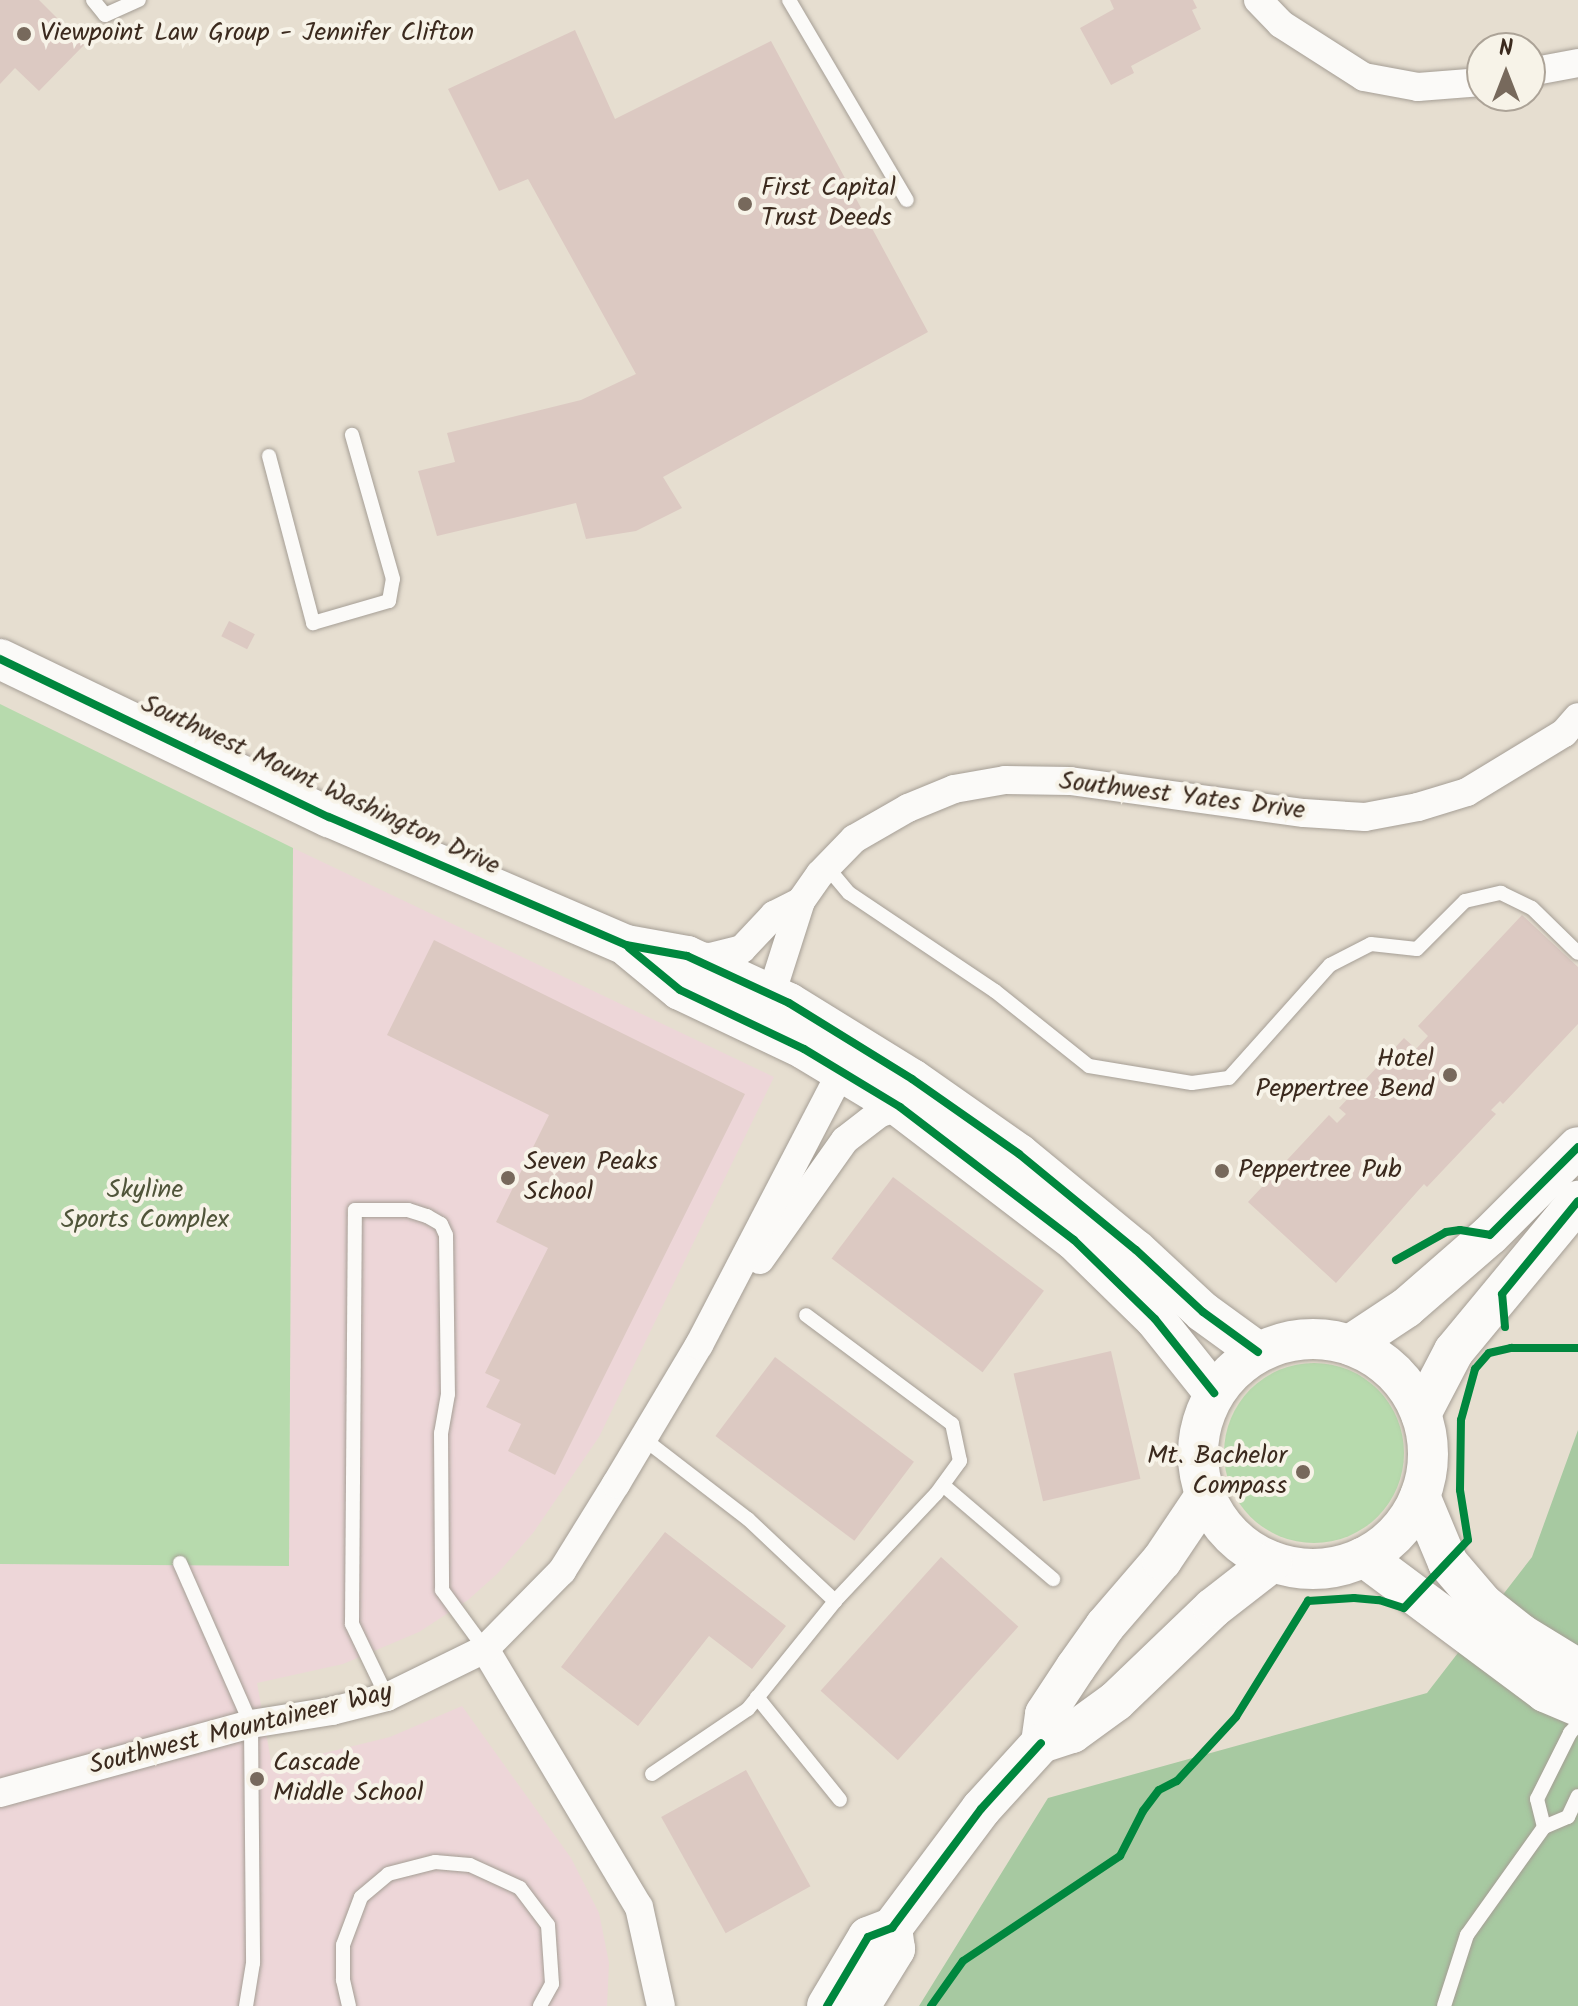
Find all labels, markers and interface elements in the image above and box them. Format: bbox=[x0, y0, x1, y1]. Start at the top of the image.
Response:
place label: Viewpoint Law Group - Jennifer Clifton bbox=[40, 18, 474, 50]
marker: Viewpoint Law Group - Jennifer Clifton bbox=[15, 25, 33, 43]
north arrow bbox=[1466, 32, 1546, 112]
text: N bbox=[1499, 32, 1513, 67]
place label: First Capital Trust Deeds bbox=[761, 173, 896, 234]
marker: First Capital Trust Deeds bbox=[736, 195, 754, 213]
street label: Southwest Mount Washington Drive bbox=[136, 689, 504, 883]
street label: Southwest Yates Drive bbox=[1057, 766, 1307, 828]
place label: Hotel Peppertree Bend bbox=[1255, 1044, 1434, 1106]
marker: Hotel Peppertree Bend bbox=[1441, 1066, 1459, 1084]
place label: Seven Peaks School bbox=[524, 1147, 658, 1208]
place label: Peppertree Pub bbox=[1238, 1155, 1402, 1187]
marker: Peppertree Pub bbox=[1213, 1162, 1231, 1180]
marker: Seven Peaks School bbox=[499, 1169, 517, 1187]
park label: Skyline Sports Complex bbox=[61, 1175, 229, 1236]
place label: Mt. Bachelor Compass bbox=[1147, 1441, 1287, 1502]
marker: Mt. Bachelor Compass bbox=[1294, 1463, 1312, 1481]
street label: Southwest Mountaineer Way bbox=[86, 1677, 396, 1783]
place label: Cascade Middle School bbox=[273, 1748, 423, 1810]
marker: Cascade Middle School bbox=[248, 1770, 266, 1788]

